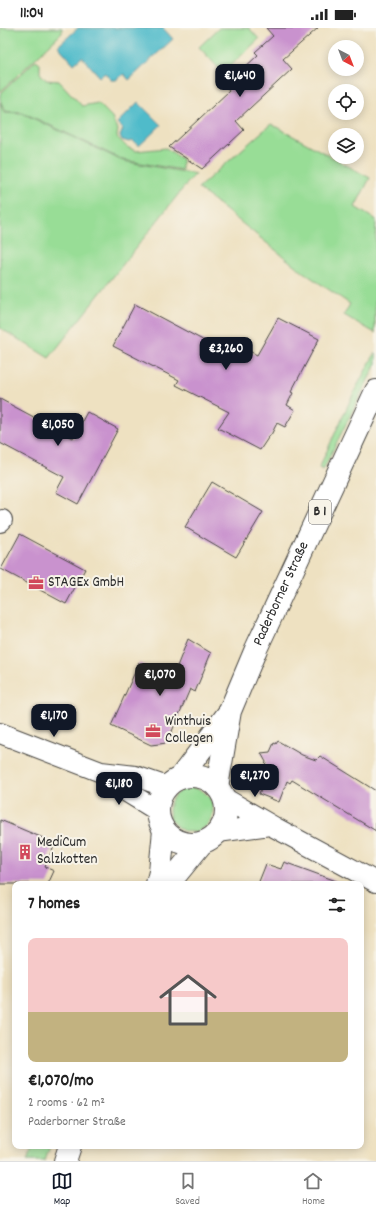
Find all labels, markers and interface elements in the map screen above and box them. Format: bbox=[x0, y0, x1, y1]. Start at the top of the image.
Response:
text: 11:04 bbox=[20, 3, 43, 25]
north arrow bbox=[328, 40, 364, 76]
map controls bbox=[328, 40, 364, 164]
pin: €1,640 bbox=[207, 64, 273, 98]
text: €1,640 bbox=[224, 67, 256, 86]
button: locate bbox=[328, 84, 364, 120]
button: layers bbox=[328, 128, 364, 164]
pin: €3,260 bbox=[193, 337, 259, 371]
text: €3,260 bbox=[209, 340, 243, 359]
pin: €1,050 bbox=[25, 413, 91, 447]
text: €1,050 bbox=[42, 416, 74, 435]
road number: B 1 bbox=[309, 500, 331, 524]
street label: Paderborner Straße bbox=[248, 538, 316, 650]
place label: STAGEx GmbH bbox=[48, 572, 124, 594]
office icon: STAGEx GmbH bbox=[27, 574, 45, 592]
pin: €1,070 bbox=[127, 663, 193, 697]
text: €1,070 bbox=[144, 666, 176, 685]
pin: €1,170 bbox=[21, 704, 87, 738]
text: €1,170 bbox=[40, 707, 68, 726]
place label: Winthuis Collegen bbox=[165, 711, 213, 750]
office icon: Winthuis Collegen bbox=[144, 722, 162, 740]
pin: €1,270 bbox=[222, 764, 288, 798]
text: €1,270 bbox=[240, 767, 270, 786]
pin: €1,180 bbox=[86, 772, 152, 806]
text: €1,180 bbox=[105, 775, 133, 794]
place label: MediCum Salzkotten bbox=[37, 832, 97, 871]
building icon: MediCum Salzkotten bbox=[16, 843, 34, 861]
text: 7 homes bbox=[28, 893, 80, 917]
icon: filters bbox=[326, 894, 348, 916]
icon: home bbox=[152, 964, 224, 1036]
text: €1,070/mo bbox=[28, 1070, 94, 1094]
text: 2 rooms · 62 m² bbox=[28, 1094, 105, 1113]
text: Paderborner Straße bbox=[28, 1113, 126, 1132]
tab: Map bbox=[51, 1170, 73, 1210]
tab: Saved bbox=[175, 1170, 200, 1210]
tab: Home bbox=[302, 1170, 325, 1210]

